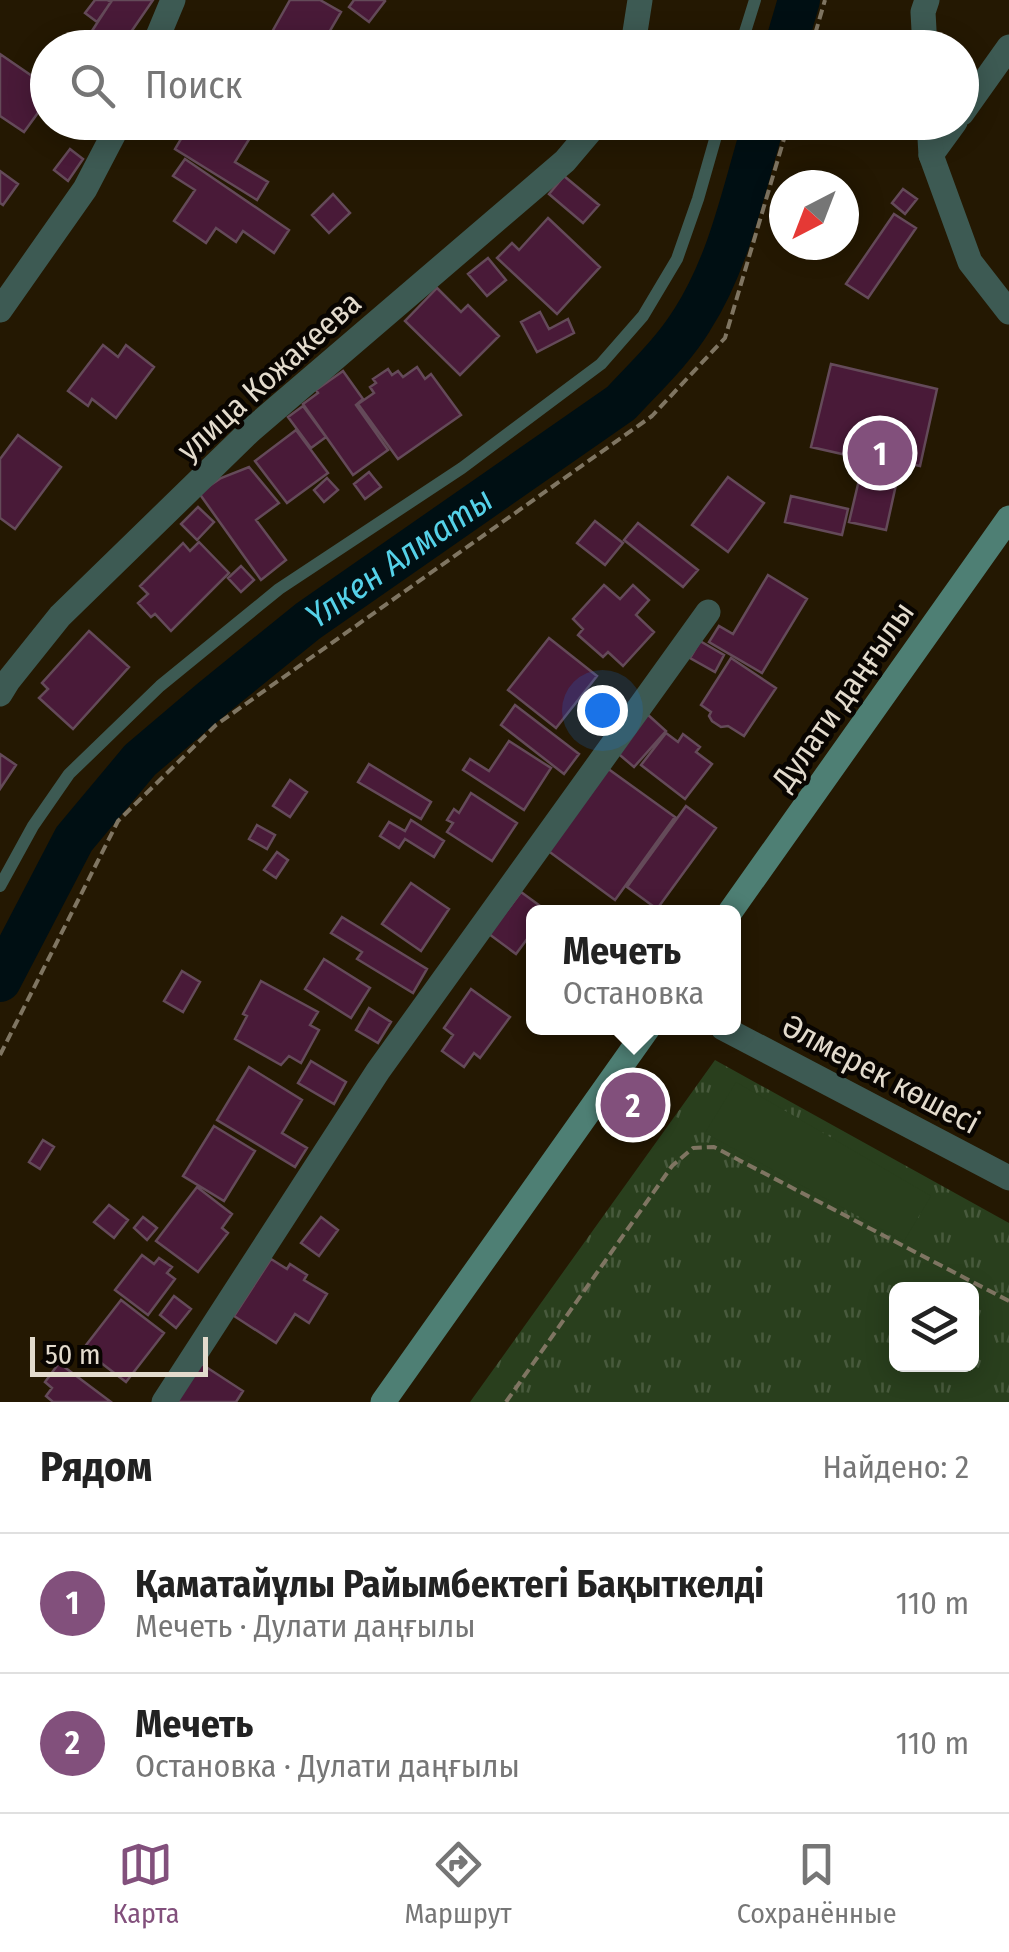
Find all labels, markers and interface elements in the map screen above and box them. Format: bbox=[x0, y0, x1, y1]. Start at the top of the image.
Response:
search box bbox=[30, 30, 979, 140]
icon: search bbox=[65, 58, 120, 113]
text: Поиск bbox=[145, 62, 242, 108]
north arrow bbox=[769, 170, 859, 260]
street label: улица Кожакеева bbox=[169, 283, 369, 469]
pin: 1 bbox=[848, 416, 912, 490]
water label: Үлкен Алматы bbox=[297, 478, 501, 637]
street label: Дулати даңғылы bbox=[763, 594, 922, 798]
your location bbox=[577, 685, 628, 736]
popup bbox=[526, 905, 741, 1035]
text: Мечеть bbox=[563, 928, 681, 974]
text: Остановка bbox=[563, 974, 704, 1012]
street label: Әлмерек көшесі bbox=[776, 1006, 986, 1142]
pin: 2 bbox=[600, 1068, 666, 1142]
map controls bbox=[889, 1282, 979, 1372]
button: layers bbox=[889, 1282, 979, 1372]
scale bar bbox=[30, 1332, 208, 1376]
text: 50 m bbox=[45, 1338, 101, 1371]
text: Рядом bbox=[40, 1442, 152, 1492]
text: Найдено: 2 bbox=[823, 1448, 969, 1486]
text: Қаматайұлы Райымбектегі Бақыткелді bbox=[135, 1561, 764, 1607]
text: 1 bbox=[66, 1584, 79, 1622]
text: 110 m bbox=[896, 1584, 969, 1622]
text: Мечеть · Дулати даңғылы bbox=[135, 1607, 475, 1645]
text: Мечеть bbox=[135, 1701, 253, 1747]
text: 2 bbox=[65, 1724, 80, 1762]
text: 110 m bbox=[896, 1724, 969, 1762]
text: Остановка · Дулати даңғылы bbox=[135, 1747, 520, 1785]
tab: Карта bbox=[113, 1837, 179, 1930]
tab: Маршрут bbox=[404, 1837, 512, 1930]
tab: Сохранённые bbox=[737, 1837, 896, 1930]

